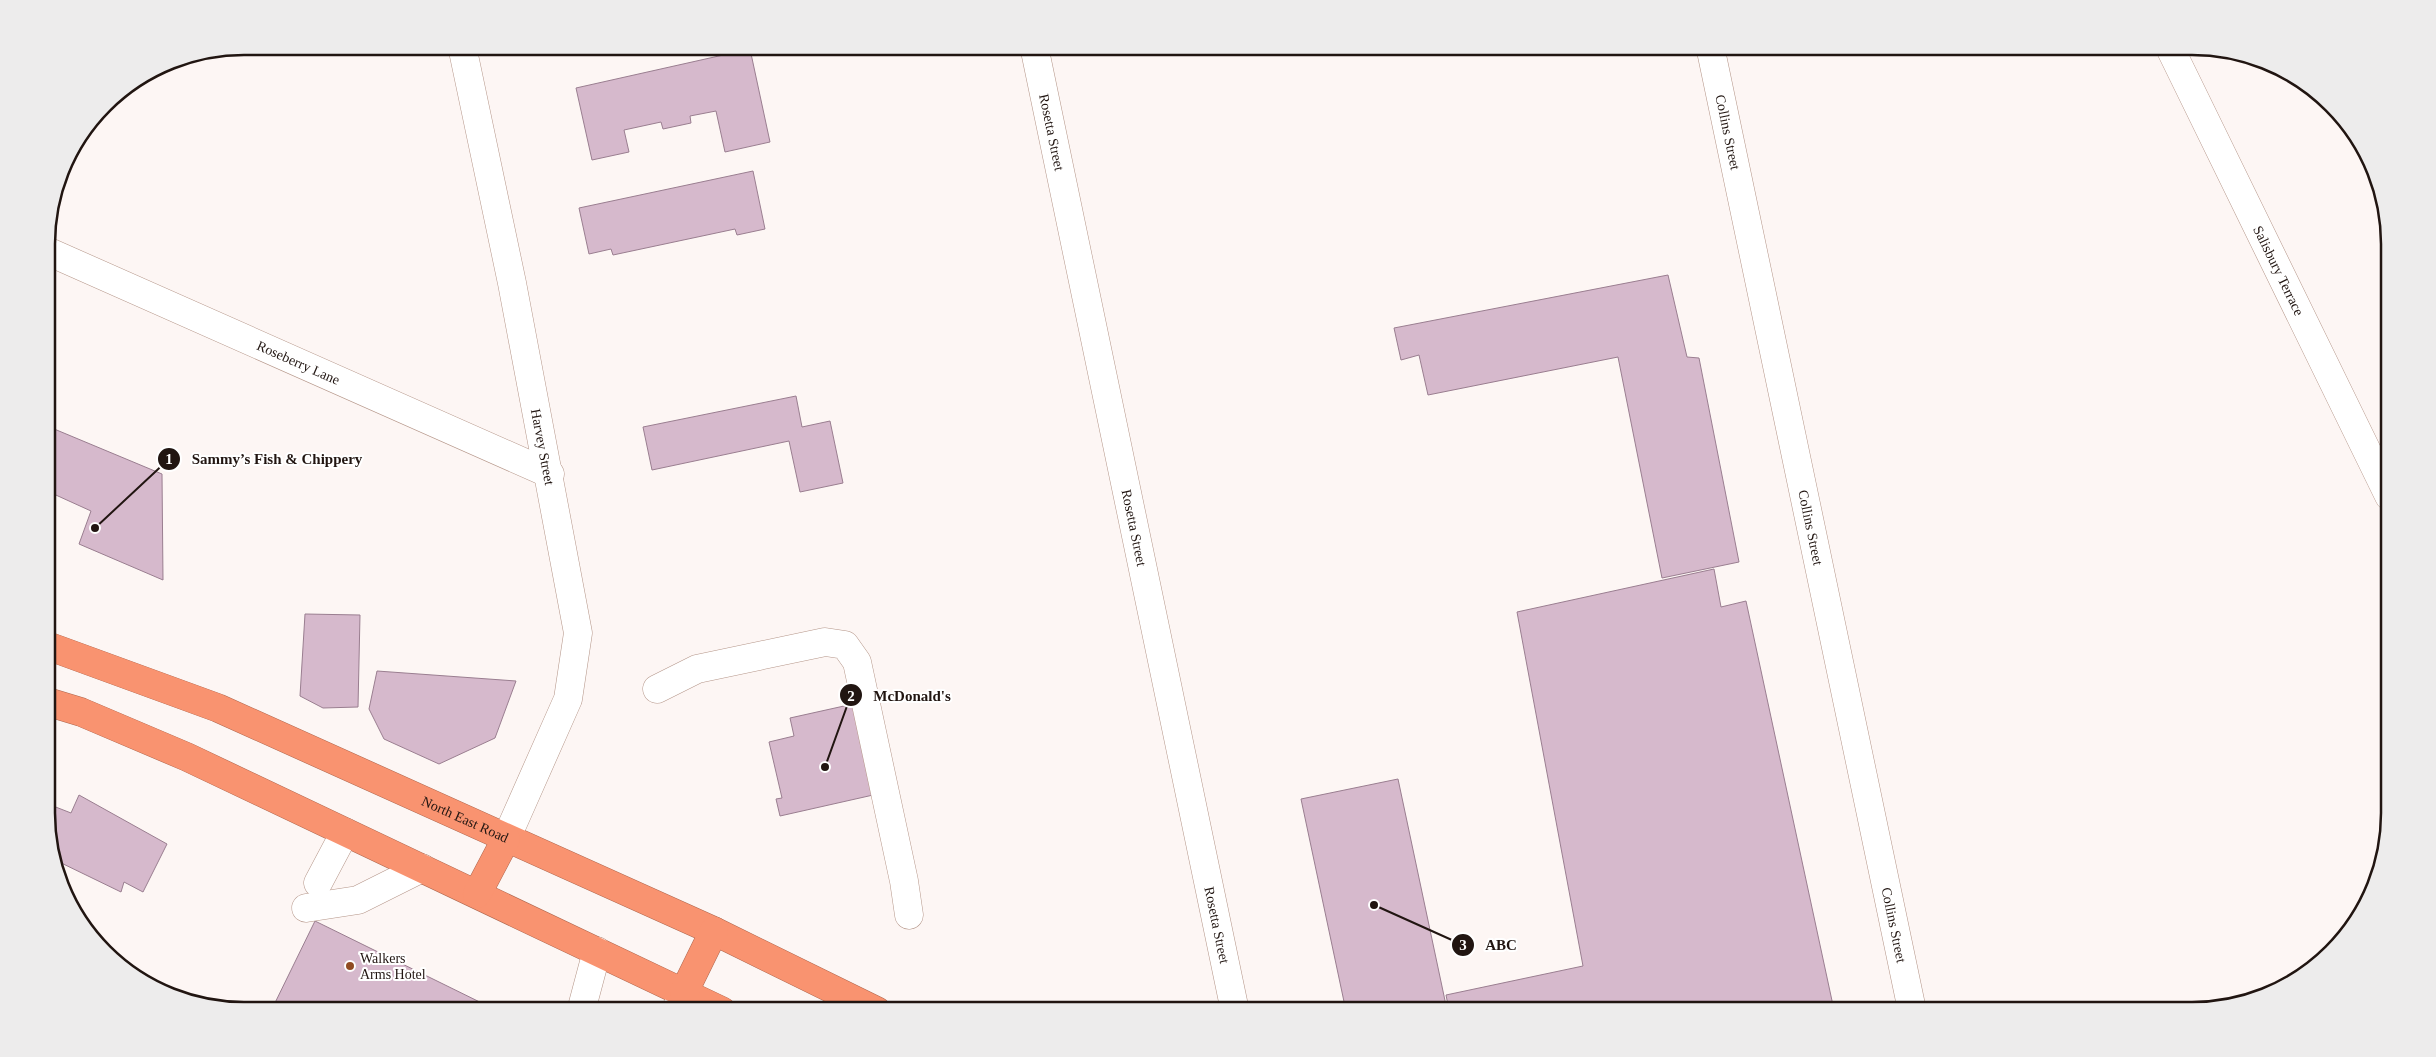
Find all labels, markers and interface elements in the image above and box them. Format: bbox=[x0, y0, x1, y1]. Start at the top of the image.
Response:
street label: Rosetta Street bbox=[1037, 92, 1067, 172]
street label: Collins Street bbox=[1713, 93, 1743, 171]
street label: Salisbury Terrace bbox=[2251, 223, 2307, 318]
street label: Roseberry Lane bbox=[255, 338, 342, 387]
street label: Harvey Street bbox=[528, 407, 557, 486]
callout: Sammy’s Fish & Chippery bbox=[157, 444, 373, 474]
text: 1 bbox=[165, 451, 173, 467]
text: Sammy’s Fish & Chippery bbox=[192, 451, 363, 467]
street label: Rosetta Street bbox=[1119, 488, 1150, 568]
street label: Collins Street bbox=[1796, 488, 1826, 567]
callout: McDonald's bbox=[838, 680, 961, 710]
text: 2 bbox=[847, 688, 855, 704]
text: McDonald's bbox=[873, 688, 951, 704]
street label: North East Road bbox=[420, 793, 511, 845]
street label: Rosetta Street bbox=[1202, 885, 1232, 965]
street label: Collins Street bbox=[1879, 886, 1909, 964]
callout: ABC bbox=[1450, 930, 1527, 960]
text: 3 bbox=[1459, 937, 1467, 953]
text: ABC bbox=[1485, 937, 1517, 953]
place label: Walkers Arms Hotel bbox=[360, 951, 426, 982]
marker: Walkers Arms Hotel bbox=[344, 960, 356, 972]

